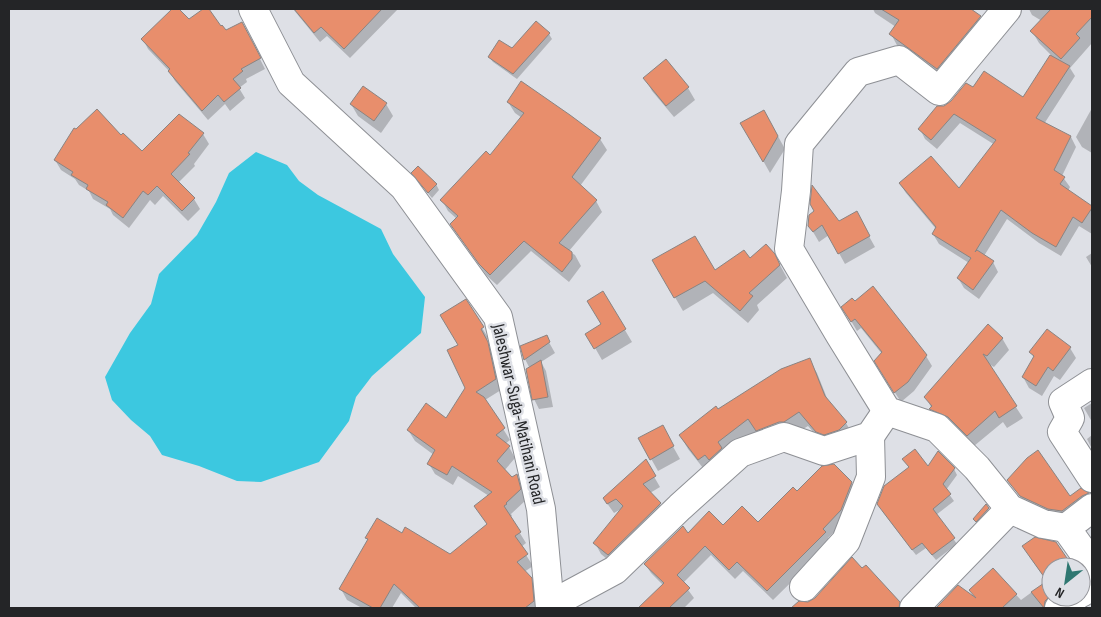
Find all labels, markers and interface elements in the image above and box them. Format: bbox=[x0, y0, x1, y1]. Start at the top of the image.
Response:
street label: Jaleshwar-Suga-Matihani Road bbox=[487, 321, 549, 506]
north arrow bbox=[1041, 557, 1091, 607]
text: N bbox=[1052, 584, 1067, 602]

